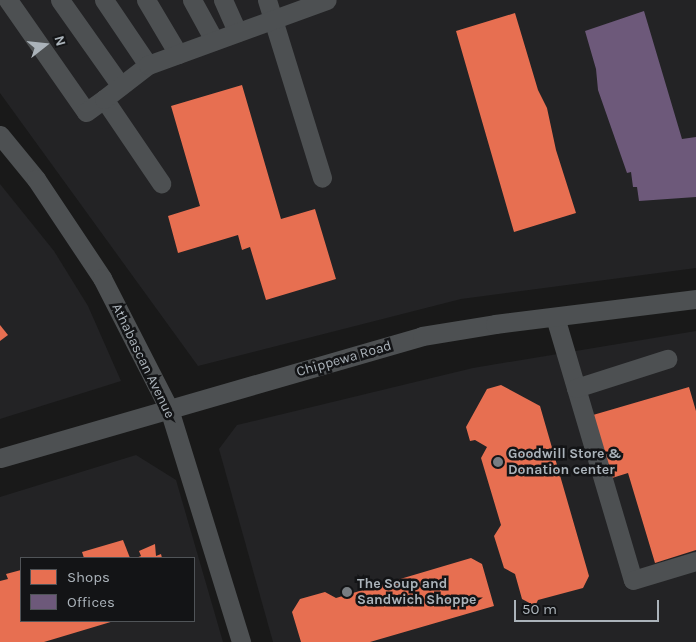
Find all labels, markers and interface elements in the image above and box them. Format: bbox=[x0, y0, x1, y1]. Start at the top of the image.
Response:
north arrow bbox=[20, 20, 70, 70]
text: N bbox=[50, 34, 69, 48]
street label: Athabascan Avenue bbox=[108, 301, 178, 421]
street label: Chippewa Road bbox=[295, 337, 393, 381]
place label: Goodwill Store & Donation center bbox=[508, 446, 622, 478]
marker: Goodwill Store & Donation center bbox=[492, 456, 504, 468]
legend bbox=[20, 557, 195, 622]
text: Shops bbox=[67, 568, 110, 586]
place label: The Soup and Sandwich Shoppe bbox=[357, 576, 476, 608]
marker: The Soup and Sandwich Shoppe bbox=[341, 586, 353, 598]
scale bar bbox=[516, 590, 661, 622]
text: Offices bbox=[67, 593, 115, 611]
text: 50 m bbox=[522, 600, 557, 618]

